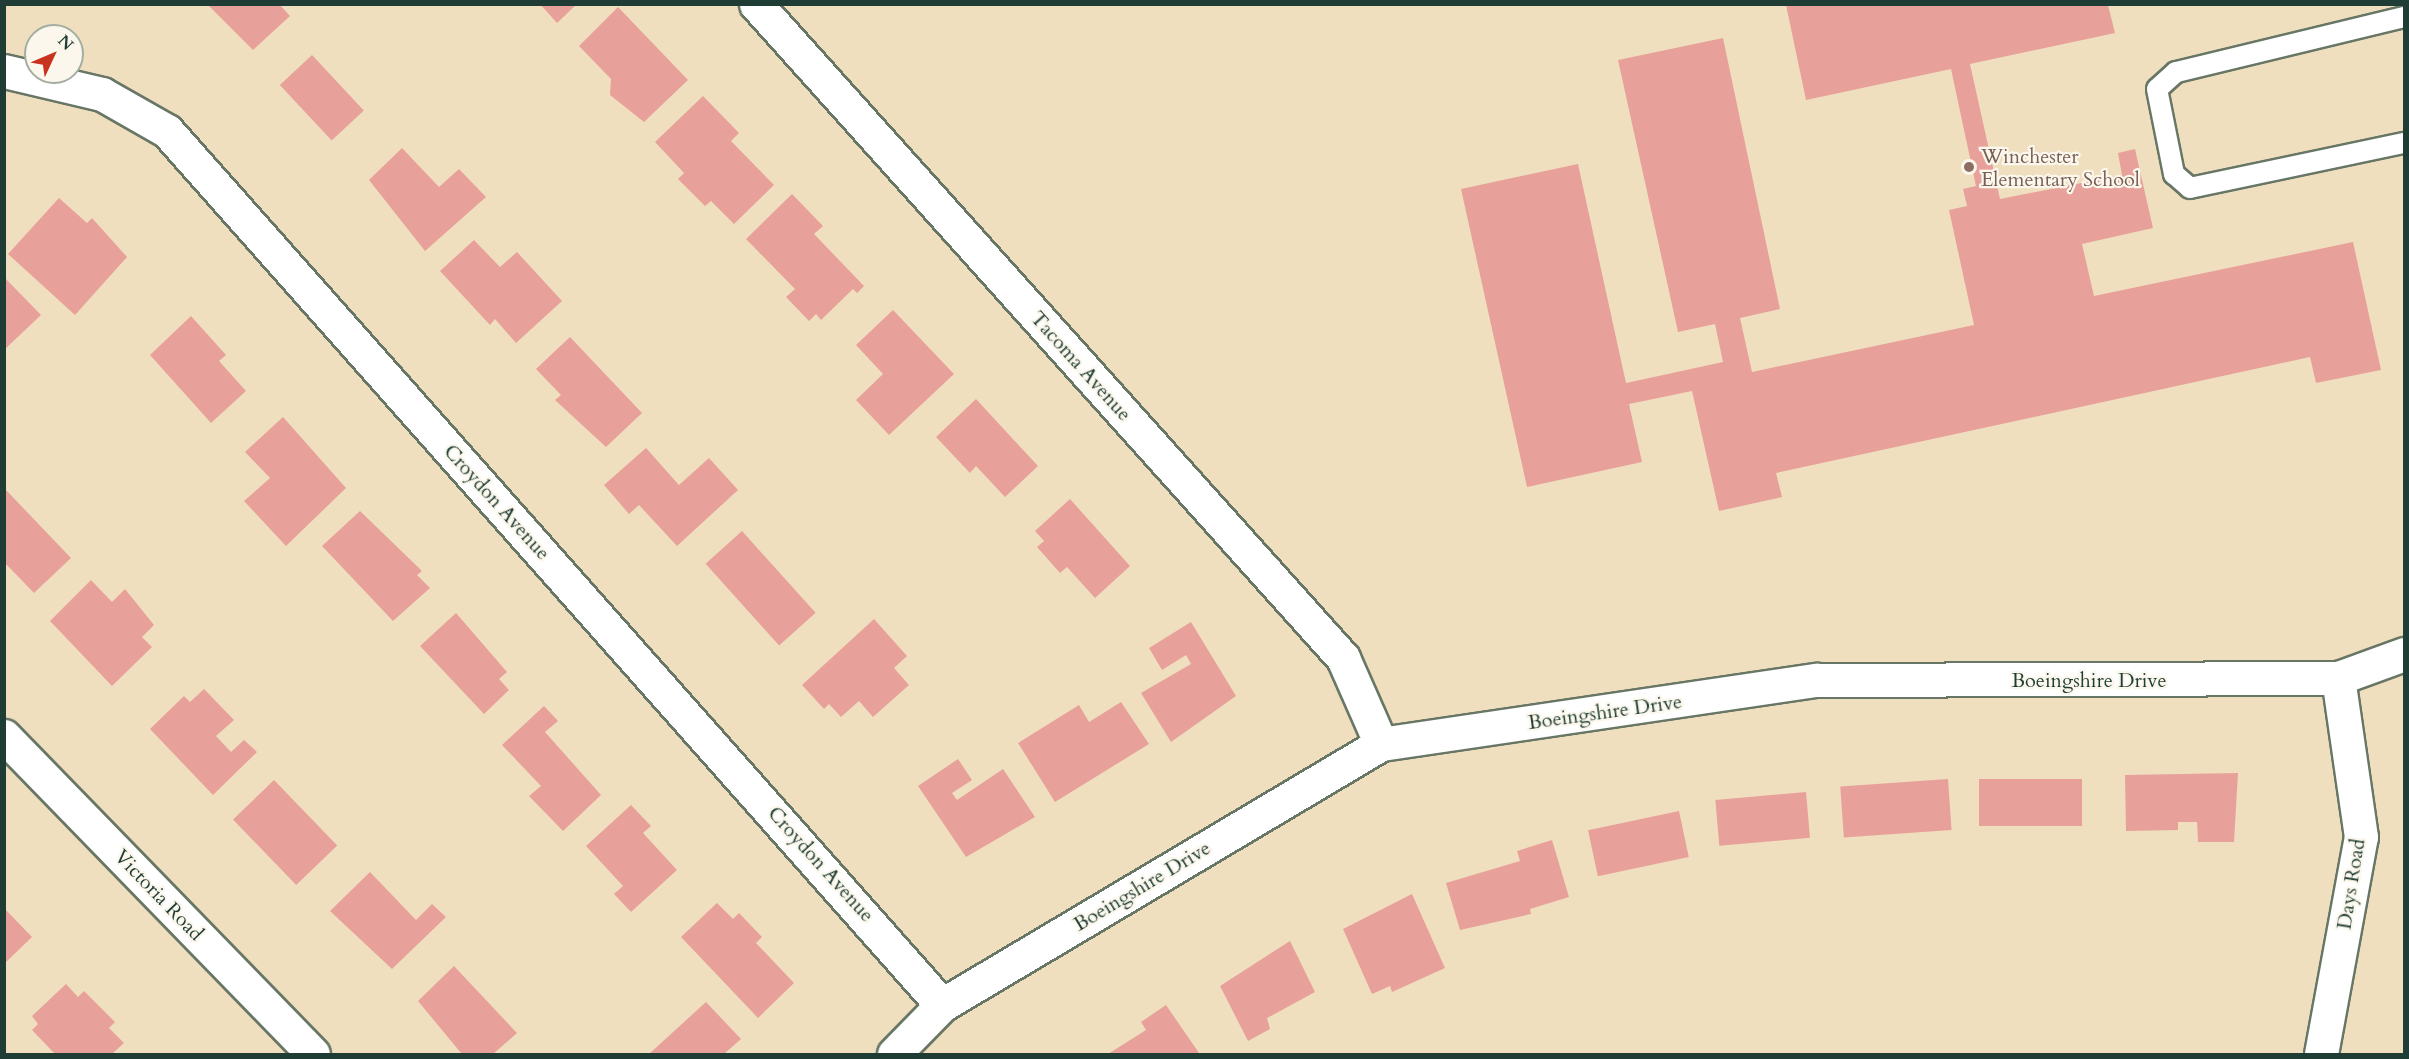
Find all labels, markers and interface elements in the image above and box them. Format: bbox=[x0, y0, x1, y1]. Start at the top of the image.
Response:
north arrow bbox=[24, 24, 84, 84]
text: N bbox=[53, 30, 78, 56]
place label: Winchester Elementary School bbox=[1981, 144, 2140, 191]
marker: Winchester Elementary School bbox=[1962, 160, 1976, 174]
street label: Tacoma Avenue bbox=[1026, 306, 1136, 426]
street label: Croydon Avenue bbox=[439, 439, 555, 565]
street label: Boeingshire Drive bbox=[2011, 668, 2167, 692]
street label: Boeingshire Drive bbox=[1527, 689, 1683, 735]
street label: Croydon Avenue bbox=[763, 801, 879, 927]
street label: Boeingshire Drive bbox=[1069, 836, 1215, 936]
street label: Days Road bbox=[2332, 837, 2370, 931]
street label: Victoria Road bbox=[110, 844, 208, 946]

